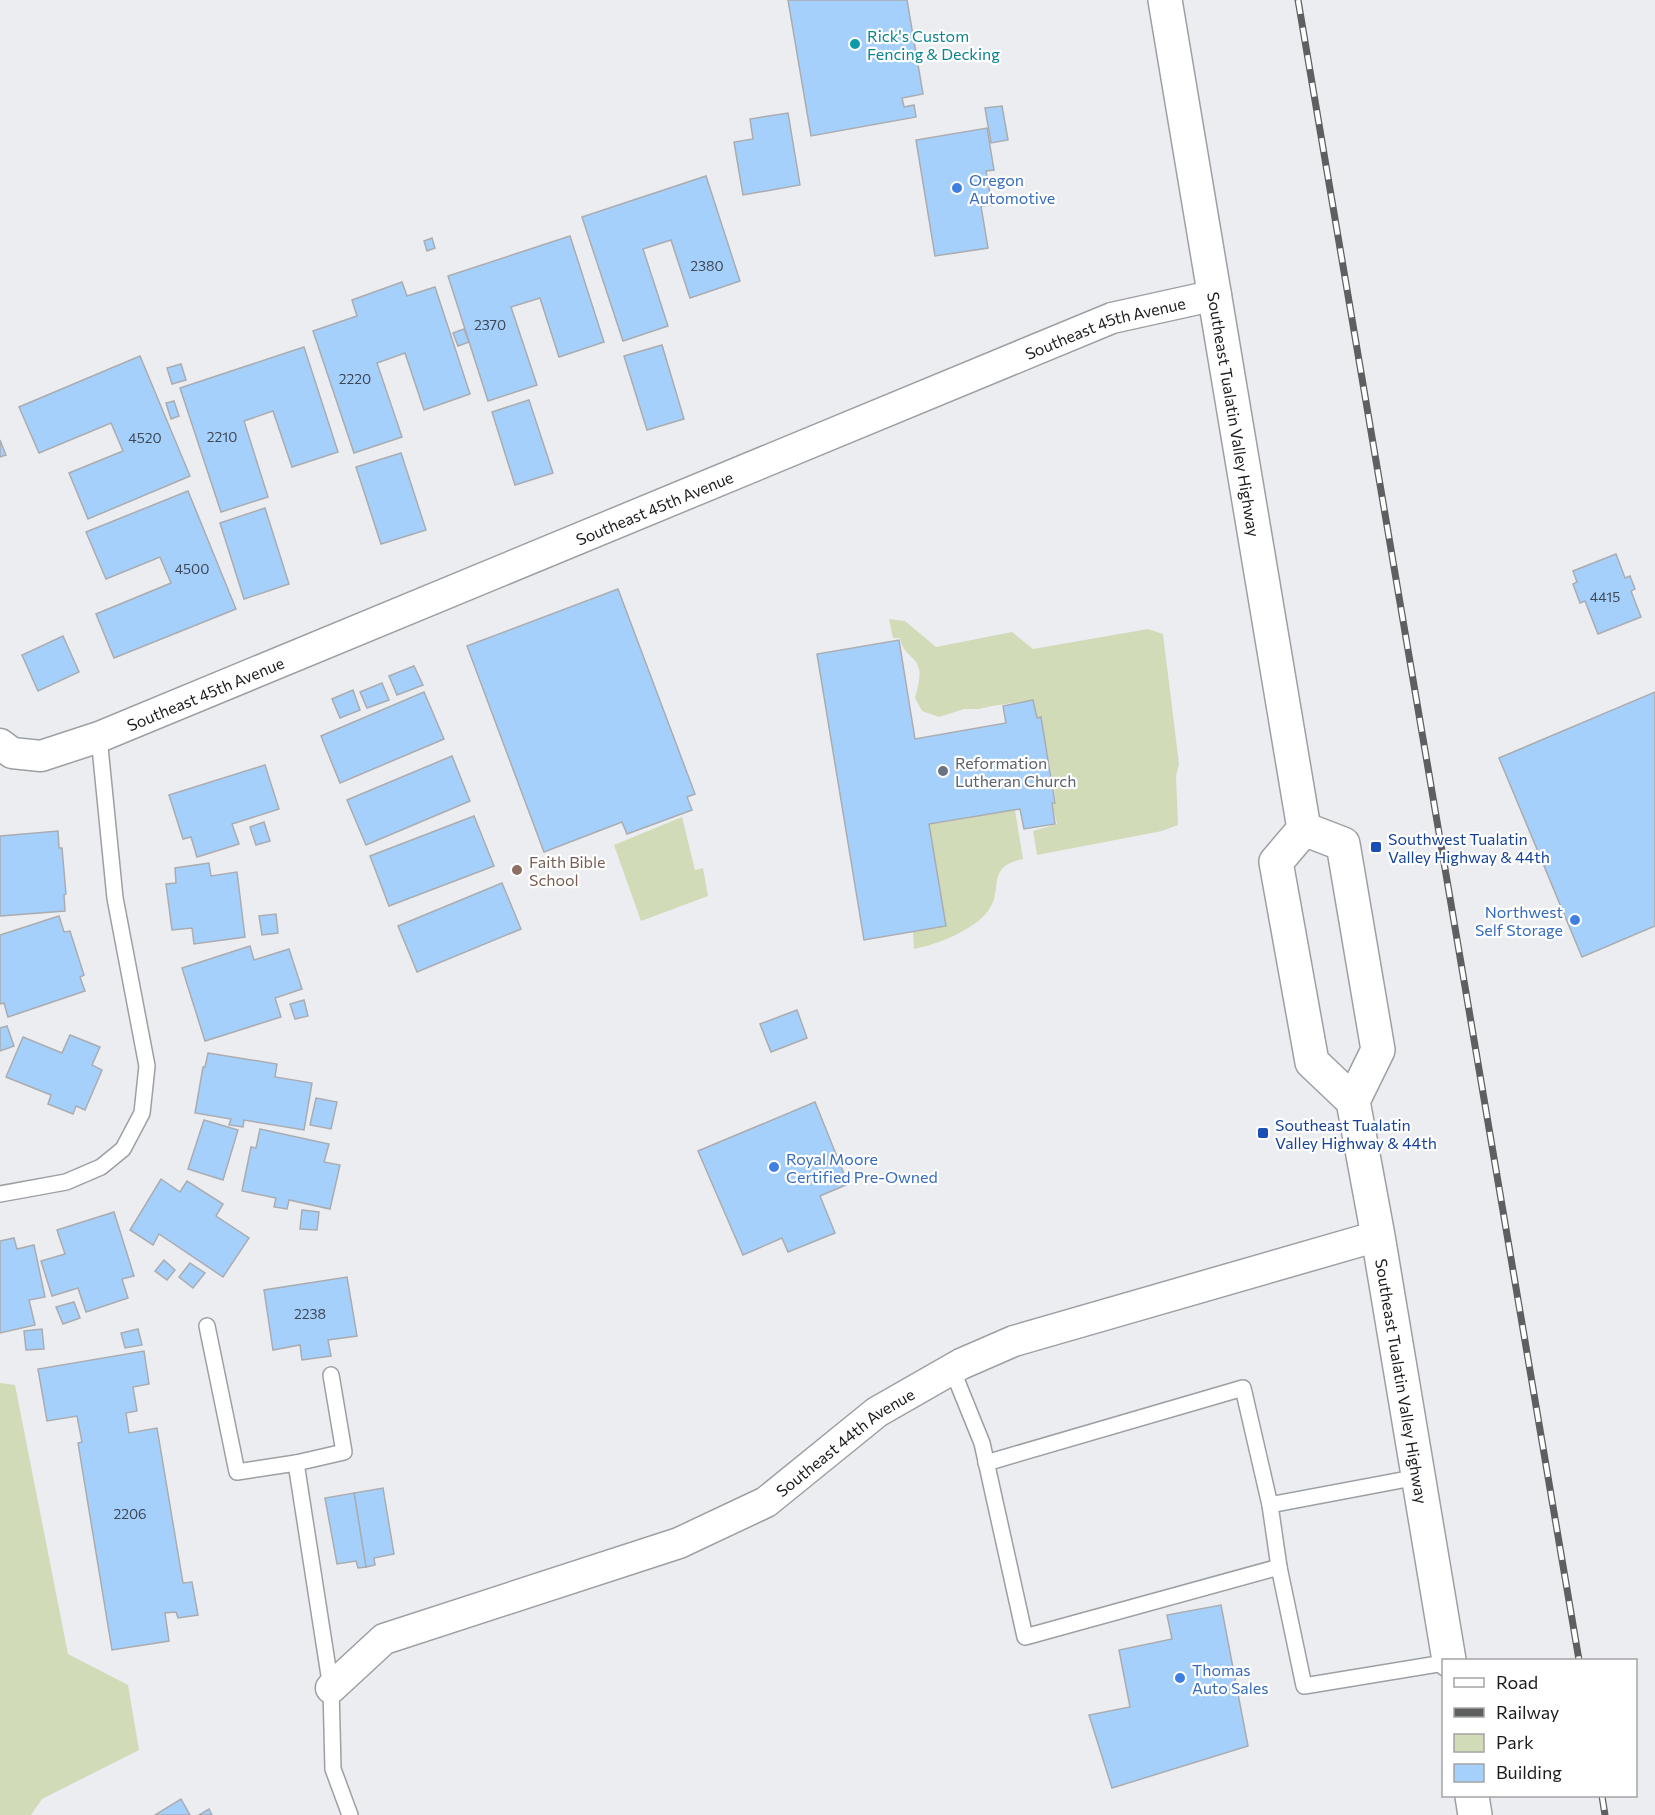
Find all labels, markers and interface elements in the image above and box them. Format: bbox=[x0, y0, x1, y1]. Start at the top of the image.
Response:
place label: Rick's Custom Fencing & Decking bbox=[867, 26, 1000, 63]
marker: Rick's Custom Fencing & Decking bbox=[848, 37, 862, 51]
place label: Oregon Automotive bbox=[969, 170, 1055, 207]
marker: Oregon Automotive bbox=[950, 181, 964, 195]
house number: 2380 bbox=[690, 257, 724, 274]
street label: Southeast Tualatin Valley Highway bbox=[1205, 290, 1264, 538]
street label: Southeast 45th Avenue bbox=[1022, 293, 1187, 363]
house number: 2370 bbox=[474, 316, 506, 333]
house number: 2220 bbox=[339, 370, 371, 387]
house number: 2210 bbox=[207, 428, 237, 445]
house number: 4520 bbox=[128, 429, 162, 446]
street label: Southeast 45th Avenue bbox=[573, 466, 736, 548]
house number: 4500 bbox=[175, 560, 209, 577]
house number: 4415 bbox=[1590, 588, 1620, 605]
street label: Southeast 45th Avenue bbox=[124, 652, 287, 734]
place label: Reformation Lutheran Church bbox=[955, 753, 1076, 790]
marker: Reformation Lutheran Church bbox=[936, 764, 950, 778]
place label: Southwest Tualatin Valley Highway & 44th bbox=[1388, 829, 1550, 866]
marker: Southwest Tualatin Valley Highway & 44th bbox=[1369, 840, 1383, 854]
place label: Faith Bible School bbox=[529, 852, 606, 889]
marker: Faith Bible School bbox=[510, 863, 524, 877]
place label: Northwest Self Storage bbox=[1475, 902, 1563, 939]
marker: Northwest Self Storage bbox=[1568, 913, 1582, 927]
place label: Southeast Tualatin Valley Highway & 44th bbox=[1275, 1115, 1437, 1152]
marker: Southeast Tualatin Valley Highway & 44th bbox=[1256, 1126, 1270, 1140]
place label: Royal Moore Certified Pre-Owned bbox=[786, 1149, 938, 1186]
marker: Royal Moore Certified Pre-Owned bbox=[767, 1160, 781, 1174]
street label: Southeast Tualatin Valley Highway bbox=[1372, 1257, 1432, 1505]
house number: 2238 bbox=[294, 1305, 326, 1322]
street label: Southeast 44th Avenue bbox=[772, 1383, 917, 1500]
house number: 2206 bbox=[113, 1505, 147, 1522]
legend bbox=[1442, 1659, 1637, 1797]
place label: Thomas Auto Sales bbox=[1192, 1660, 1268, 1697]
marker: Thomas Auto Sales bbox=[1173, 1671, 1187, 1685]
text: Road bbox=[1496, 1671, 1538, 1693]
text: Railway bbox=[1496, 1701, 1559, 1723]
text: Park bbox=[1496, 1731, 1534, 1753]
text: Building bbox=[1496, 1761, 1562, 1783]

